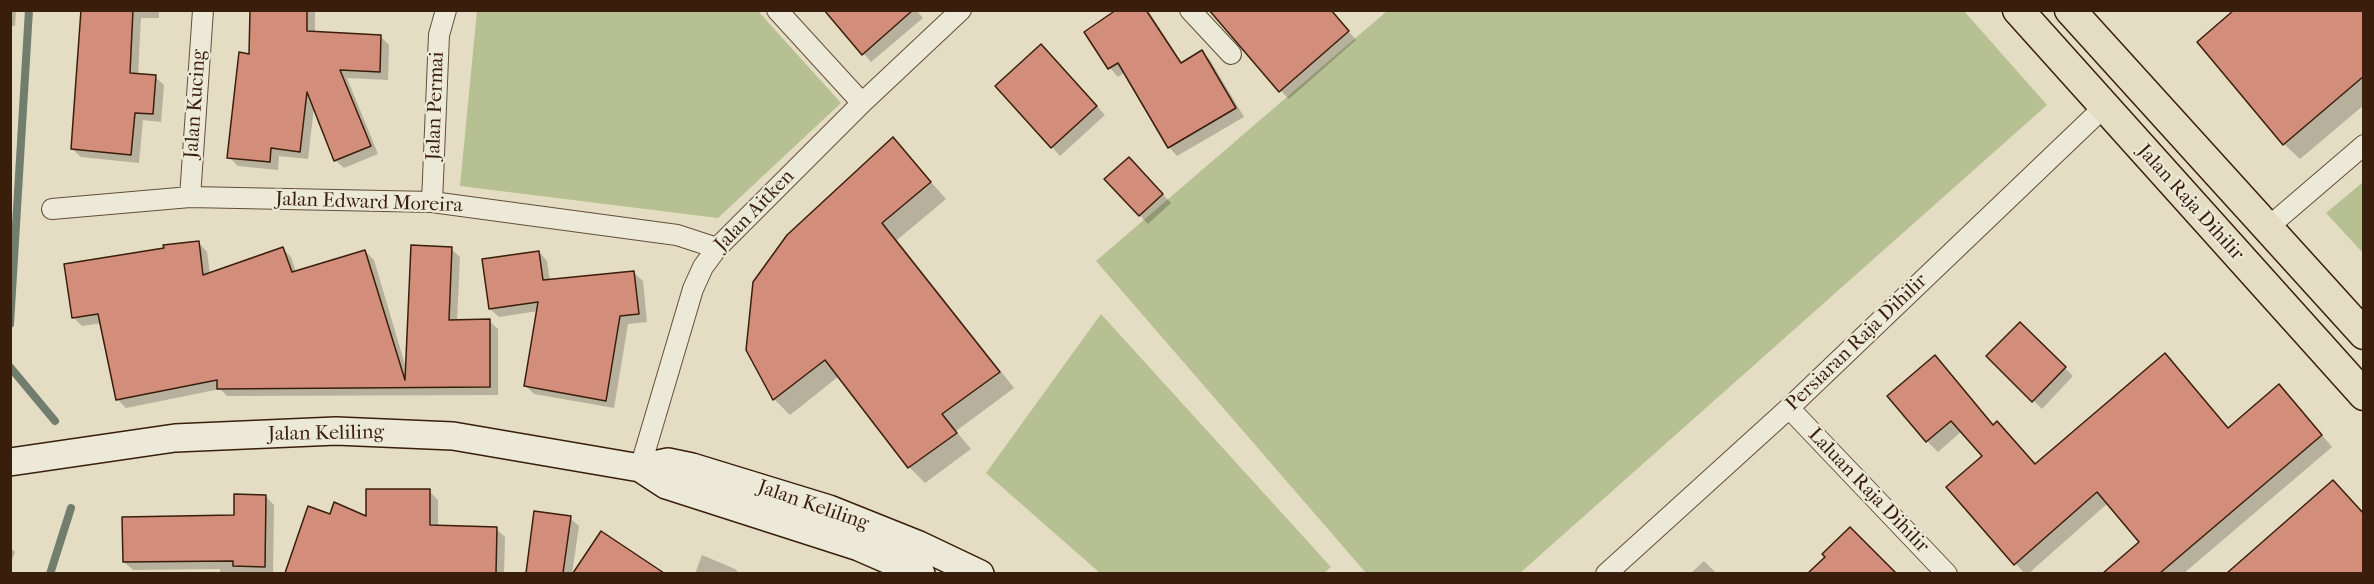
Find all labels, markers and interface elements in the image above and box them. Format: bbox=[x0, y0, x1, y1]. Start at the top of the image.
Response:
street label: Jalan Kucing bbox=[180, 49, 212, 159]
street label: Jalan Permai bbox=[422, 51, 450, 161]
street label: Jalan Raja Dihilir bbox=[2132, 140, 2248, 266]
street label: Jalan Aitken bbox=[710, 165, 800, 257]
street label: Jalan Edward Moreira bbox=[275, 188, 463, 218]
street label: Persiaran Raja Dihilir bbox=[1781, 269, 1933, 417]
street label: Jalan Keliling bbox=[268, 421, 384, 447]
street label: Laluan Raja Dihilir bbox=[1802, 424, 1934, 558]
street label: Jalan Keliling bbox=[754, 476, 872, 536]

